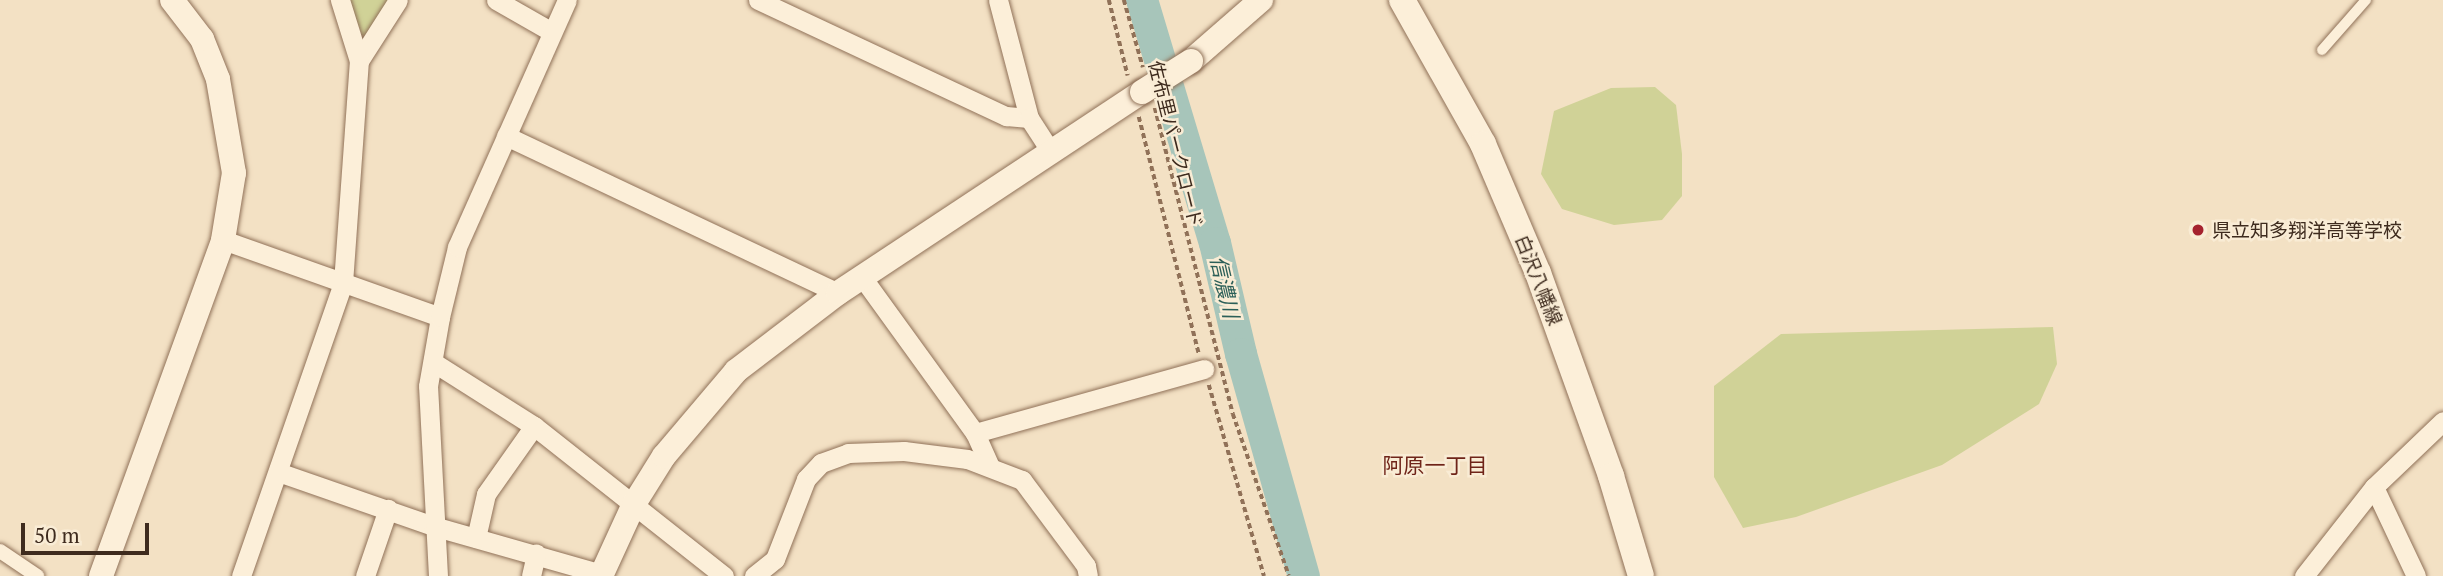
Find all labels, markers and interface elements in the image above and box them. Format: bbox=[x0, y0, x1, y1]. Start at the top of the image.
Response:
street label: 佐布里パークロード bbox=[1144, 58, 1208, 230]
place label: 県立知多翔洋高等学校 bbox=[2212, 219, 2402, 241]
marker: 県立知多翔洋高等学校 bbox=[2190, 222, 2206, 238]
street label: 白沢八幡線 bbox=[1511, 232, 1567, 328]
water label: 信濃川 bbox=[1206, 253, 1244, 321]
district label: 阿原一丁目 bbox=[1383, 452, 1487, 478]
scale bar bbox=[24, 510, 152, 554]
text: 50 m bbox=[34, 521, 80, 549]

